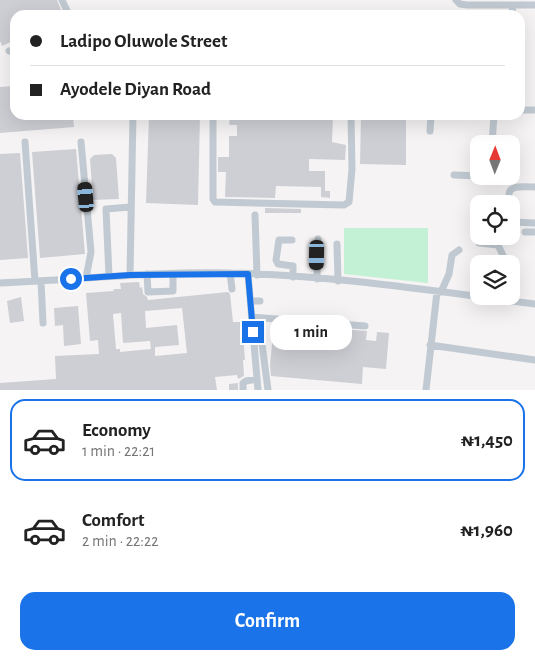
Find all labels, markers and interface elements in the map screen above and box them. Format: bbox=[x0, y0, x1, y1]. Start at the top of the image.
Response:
text: Ladipo Oluwole Street bbox=[60, 32, 227, 51]
text: Ayodele Diyan Road bbox=[60, 80, 211, 99]
north arrow bbox=[470, 135, 520, 185]
map controls bbox=[470, 135, 520, 305]
car bbox=[77, 181, 94, 213]
button: locate bbox=[470, 195, 520, 245]
car bbox=[309, 240, 324, 270]
button: layers bbox=[470, 255, 520, 305]
route start bbox=[60, 268, 82, 290]
callout: 1 min bbox=[270, 314, 353, 350]
route end bbox=[242, 321, 264, 343]
text: 1 min bbox=[294, 324, 328, 340]
icon: car bbox=[22, 418, 67, 463]
text: Economy bbox=[82, 421, 151, 440]
text: ₦1,450 bbox=[461, 431, 513, 450]
text: 1 min · 22:21 bbox=[82, 443, 155, 459]
icon: car bbox=[22, 508, 67, 553]
text: Comfort bbox=[82, 511, 144, 530]
text: ₦1,960 bbox=[460, 521, 513, 540]
text: 2 min · 22:22 bbox=[82, 533, 159, 549]
button: Confirm bbox=[20, 592, 515, 650]

